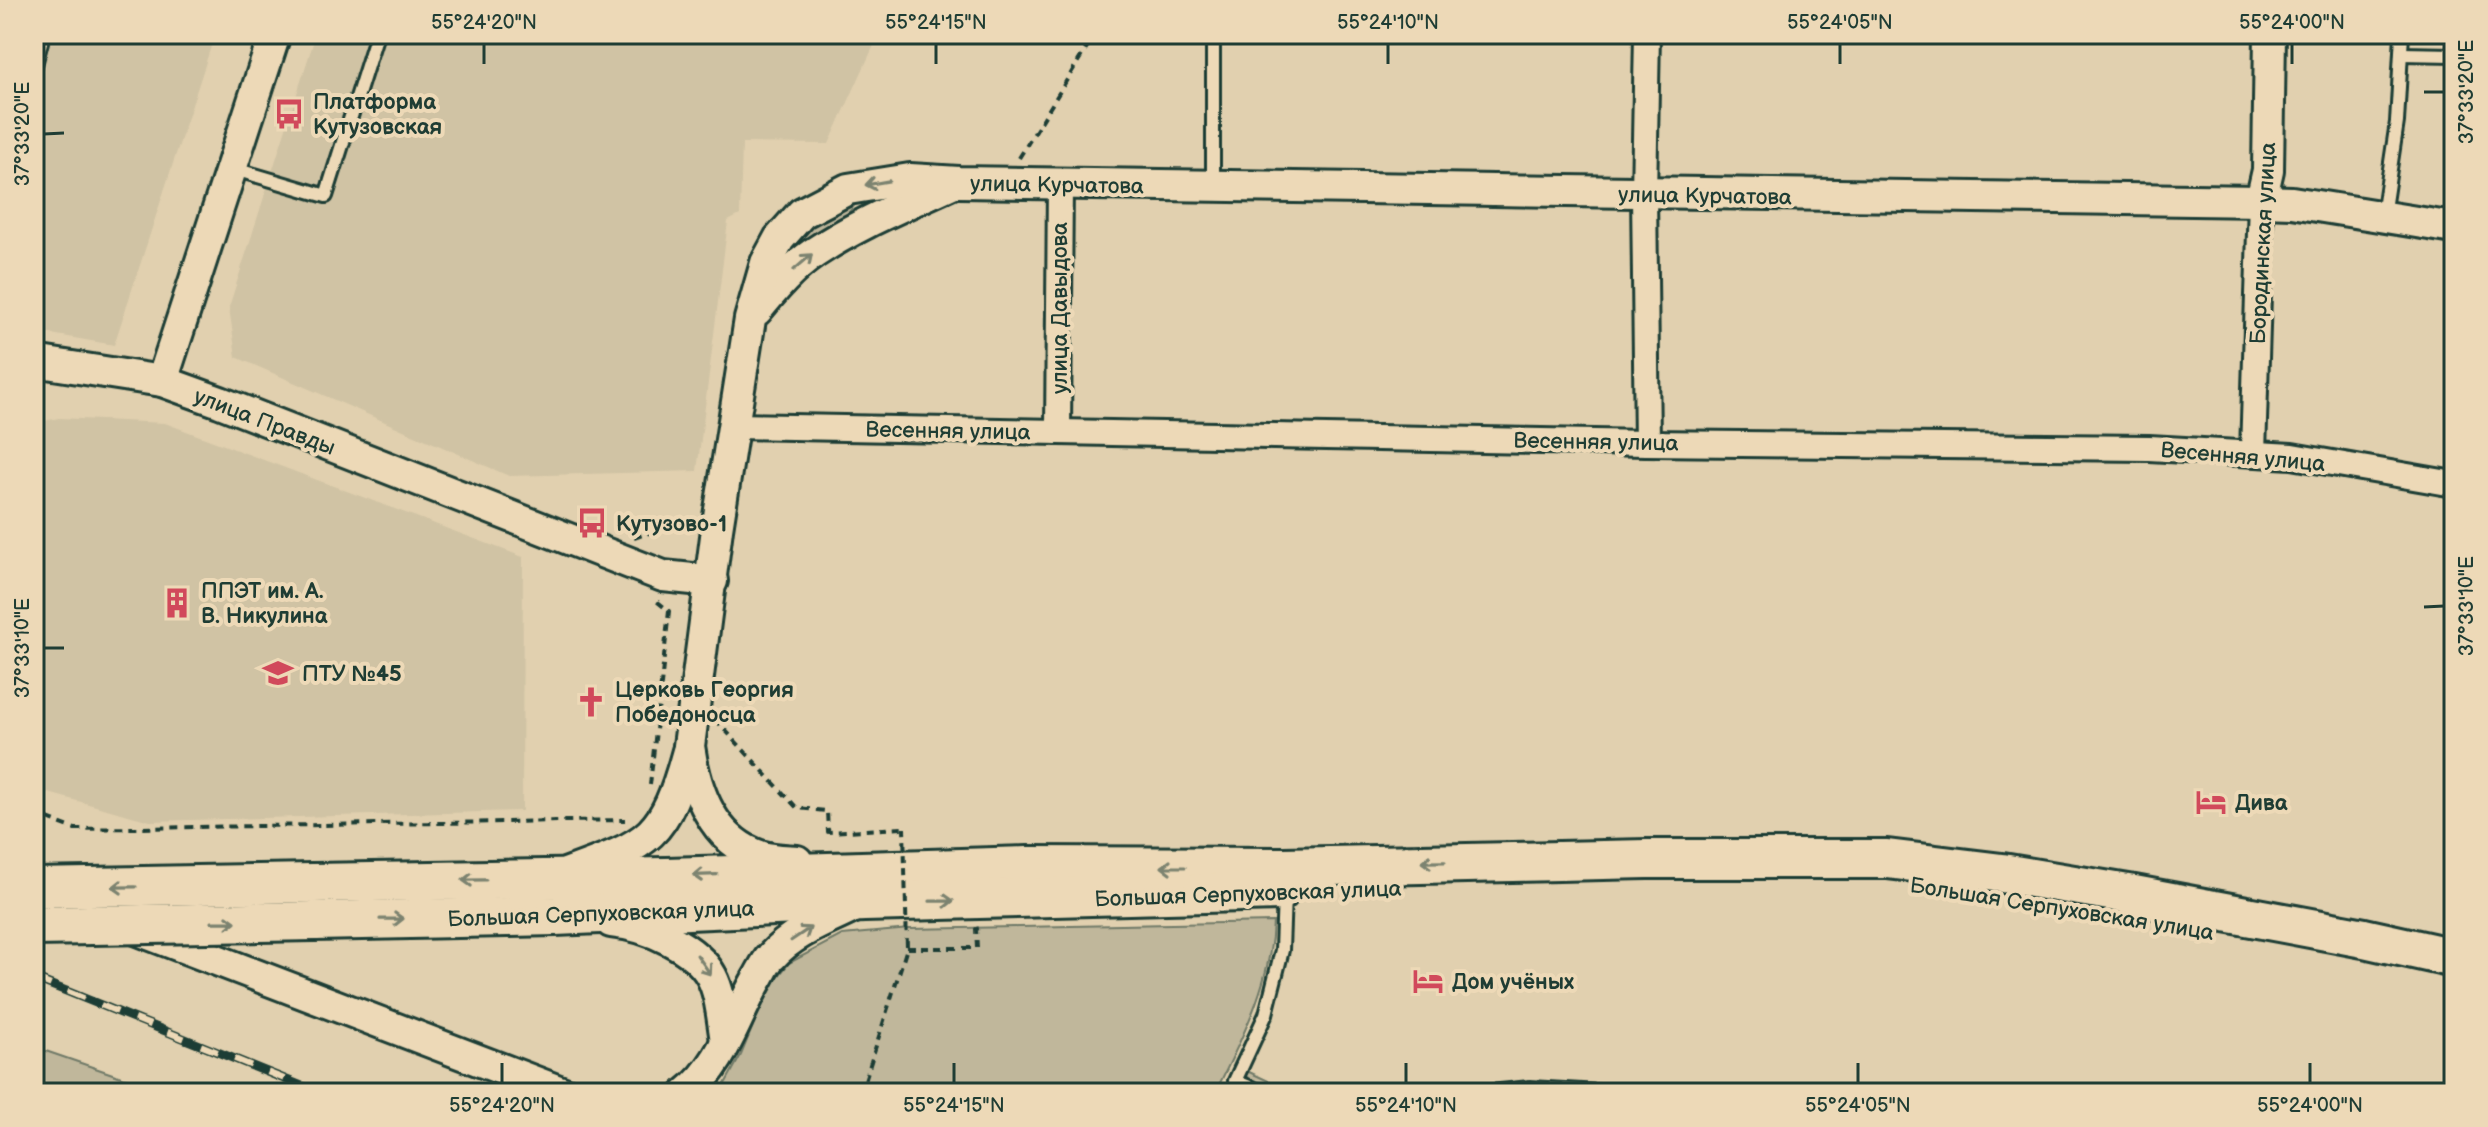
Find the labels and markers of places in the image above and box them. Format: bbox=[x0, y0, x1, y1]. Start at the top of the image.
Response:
place label: Платформа Кутузовская bbox=[313, 89, 442, 141]
bus stop icon: Платформа Кутузовская bbox=[272, 97, 306, 131]
bus stop icon: Кутузово-1 bbox=[575, 506, 609, 540]
place label: Кутузово-1 bbox=[616, 511, 727, 538]
place label: ППЭТ им. А. В. Никулина bbox=[201, 578, 328, 630]
building icon: ППЭТ им. А. В. Никулина bbox=[160, 586, 194, 620]
school or university icon: ПТУ №45 bbox=[261, 656, 295, 690]
place label: ПТУ №45 bbox=[302, 661, 402, 688]
place label: Церковь Георгия Победоносца bbox=[615, 677, 794, 729]
church icon: Церковь Георгия Победоносца bbox=[574, 685, 608, 719]
hotel icon: Дива bbox=[2194, 785, 2228, 819]
place label: Дива bbox=[2235, 790, 2288, 817]
hotel icon: Дом учёных bbox=[1411, 964, 1445, 998]
place label: Дом учёных bbox=[1452, 969, 1574, 996]

